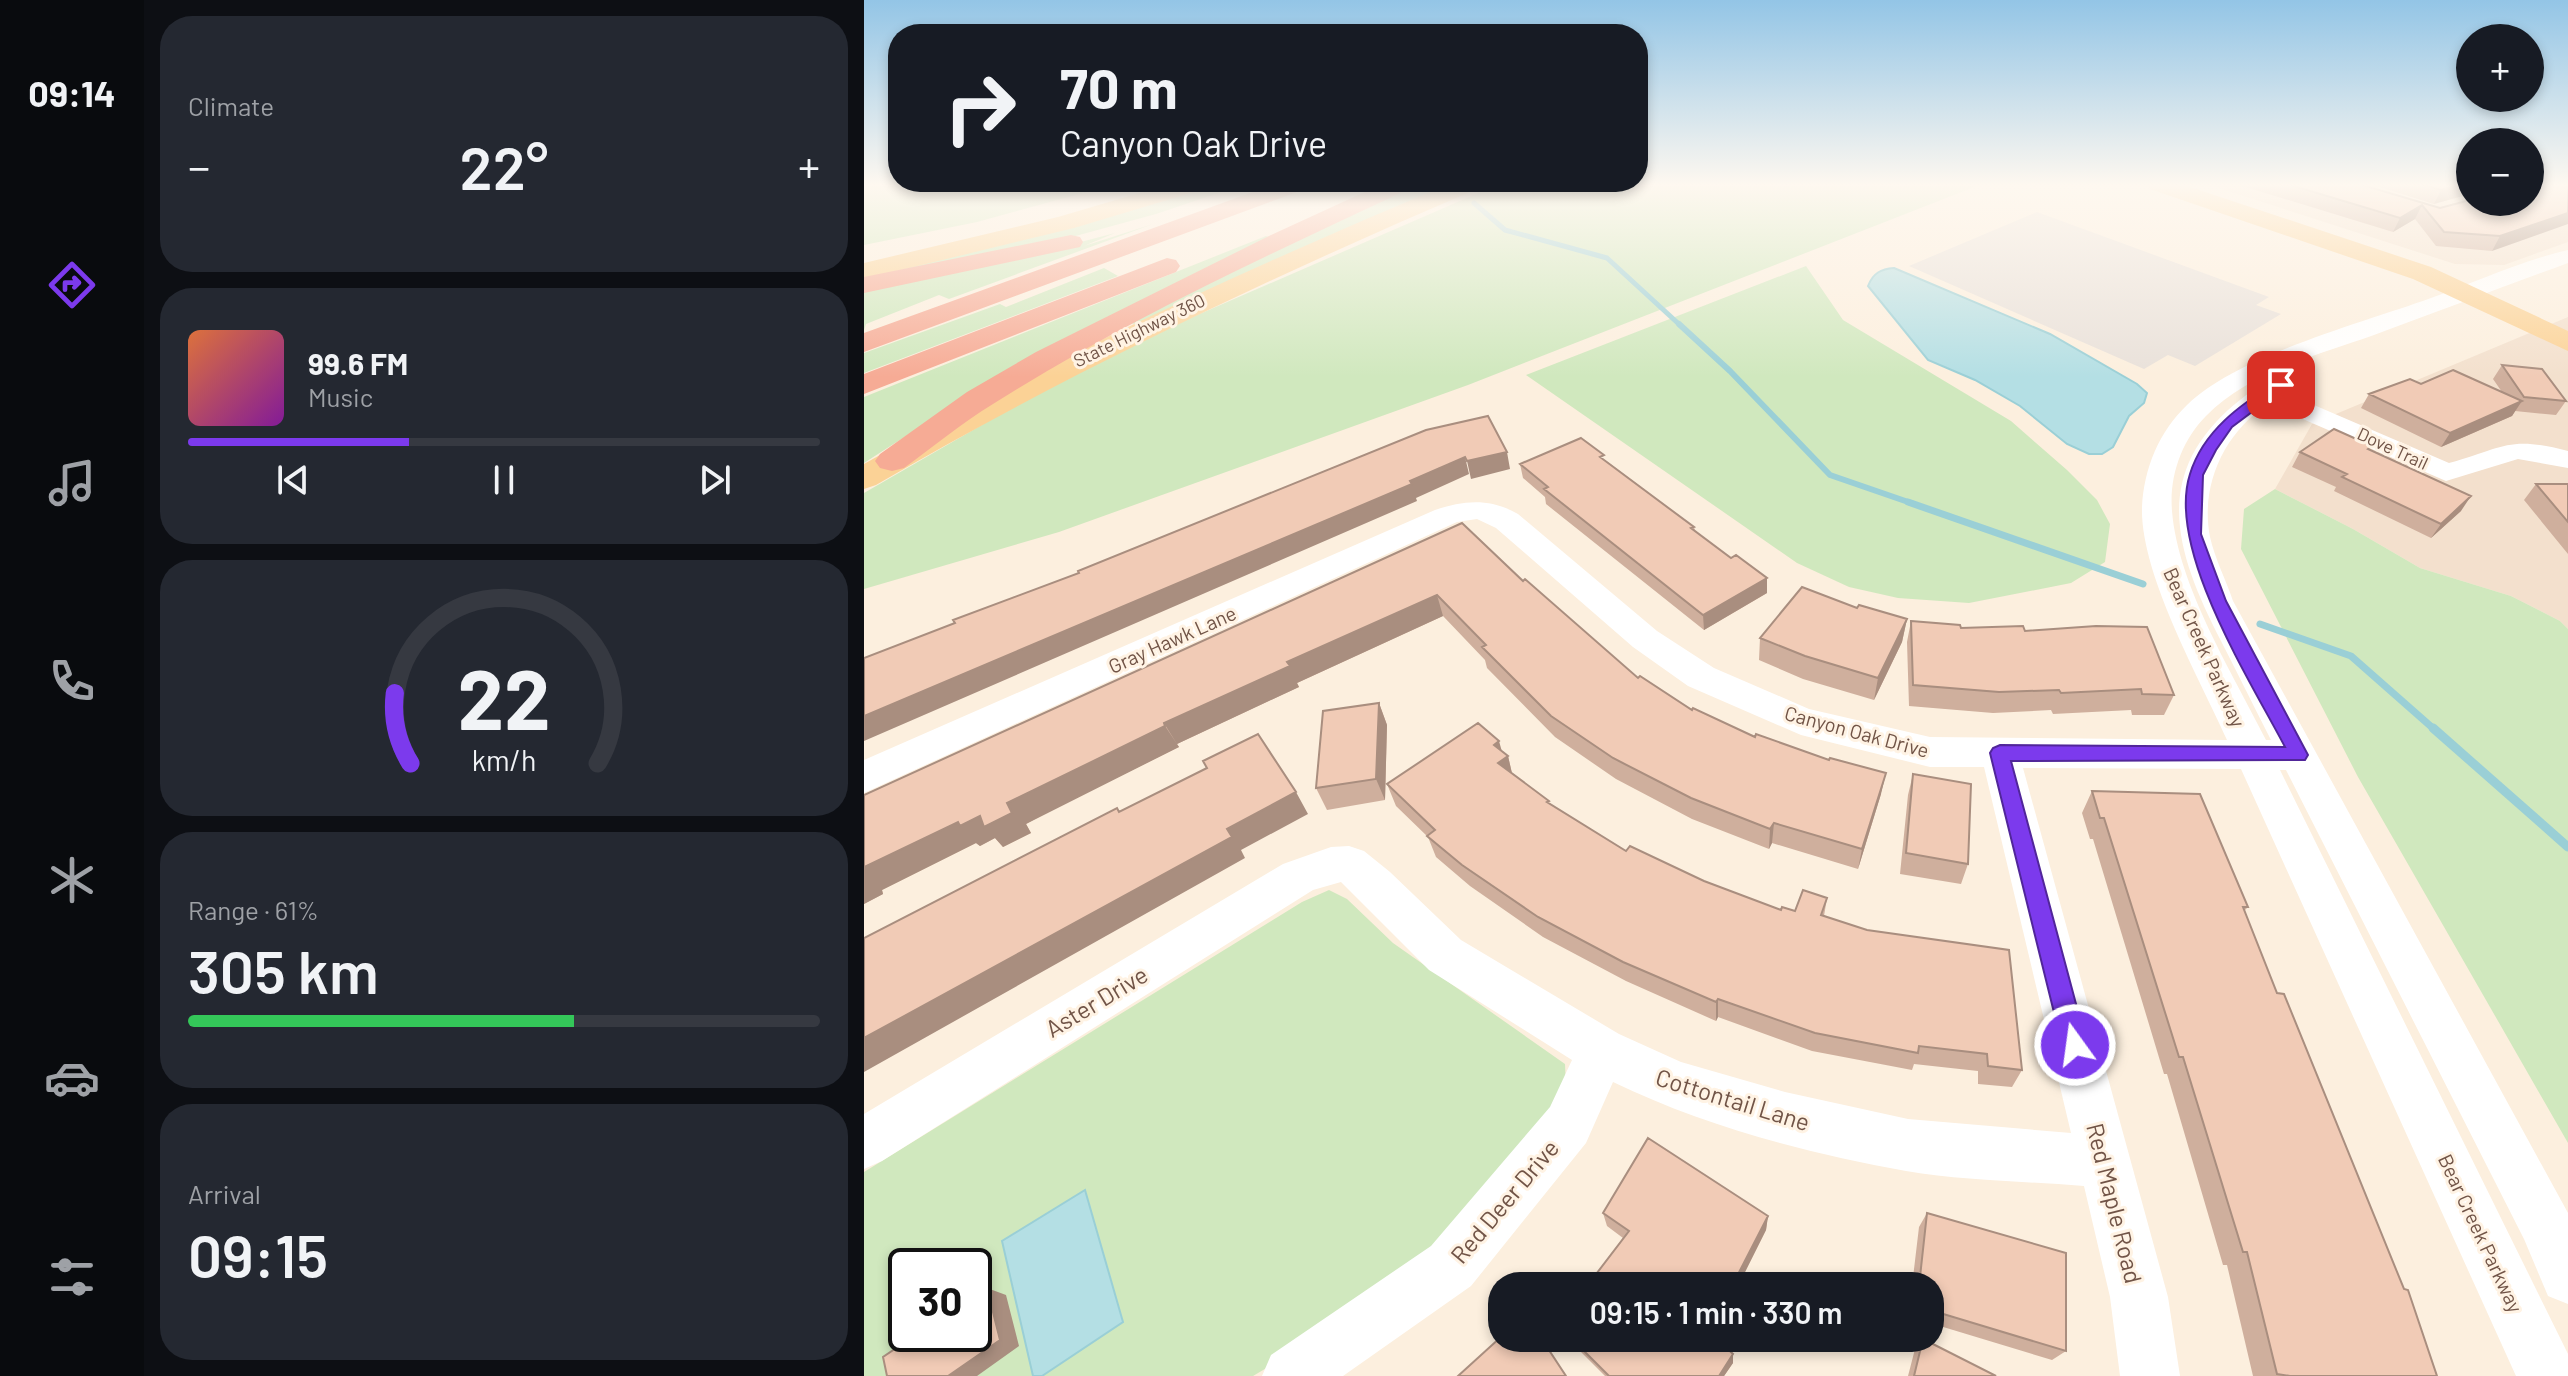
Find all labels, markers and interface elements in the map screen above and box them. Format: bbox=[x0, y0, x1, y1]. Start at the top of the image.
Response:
map controls bbox=[2456, 24, 2544, 216]
button: + bbox=[2456, 24, 2544, 112]
text: 70 m bbox=[1060, 53, 1178, 120]
icon: right bbox=[928, 56, 1032, 160]
text: 09:14 bbox=[28, 71, 116, 114]
text: Climate bbox=[188, 90, 274, 121]
text: Canyon Oak Drive bbox=[1060, 121, 1327, 164]
button: − bbox=[2456, 128, 2544, 216]
text: 22° bbox=[460, 130, 548, 202]
text: − bbox=[188, 139, 210, 192]
text: + bbox=[798, 139, 820, 192]
icon: directions bbox=[44, 257, 100, 313]
street label: State Highway 360 bbox=[1070, 289, 1208, 371]
text: 99.6 FM bbox=[308, 345, 408, 381]
pin bbox=[2247, 351, 2315, 419]
icon: arrive bbox=[2259, 363, 2303, 407]
text: Music bbox=[308, 381, 373, 412]
street label: Dove Trail bbox=[2354, 422, 2432, 474]
icon: music bbox=[44, 455, 100, 511]
icon: previous bbox=[271, 458, 315, 502]
icon: pause bbox=[482, 458, 526, 502]
icon: next bbox=[693, 458, 737, 502]
street label: Bear Creek Parkway bbox=[2159, 564, 2251, 730]
street label: Gray Hawk Lane bbox=[1104, 600, 1240, 678]
text: 22 bbox=[457, 647, 551, 747]
icon: phone bbox=[44, 653, 100, 709]
street label: Canyon Oak Drive bbox=[1782, 700, 1932, 762]
text: km/h bbox=[472, 742, 536, 777]
icon: climate bbox=[44, 852, 100, 908]
text: Range · 61% bbox=[188, 894, 319, 925]
text: 305 km bbox=[188, 934, 379, 1006]
street label: Aster Drive bbox=[1040, 959, 1152, 1043]
position arrow bbox=[2033, 1003, 2117, 1087]
icon: car bbox=[44, 1050, 100, 1106]
street label: Cottontail Lane bbox=[1652, 1062, 1814, 1136]
street label: Red Maple Road bbox=[2081, 1120, 2149, 1286]
street label: Red Deer Drive bbox=[1444, 1133, 1564, 1269]
street label: Bear Creek Parkway bbox=[2434, 1150, 2528, 1316]
text: Arrival bbox=[188, 1178, 261, 1209]
text: 09:15 bbox=[188, 1218, 328, 1290]
speed limit sign: 30 bbox=[888, 1248, 992, 1352]
icon: filters bbox=[44, 1249, 100, 1305]
text: 09:15 · 1 min · 330 m bbox=[1590, 1294, 1842, 1330]

